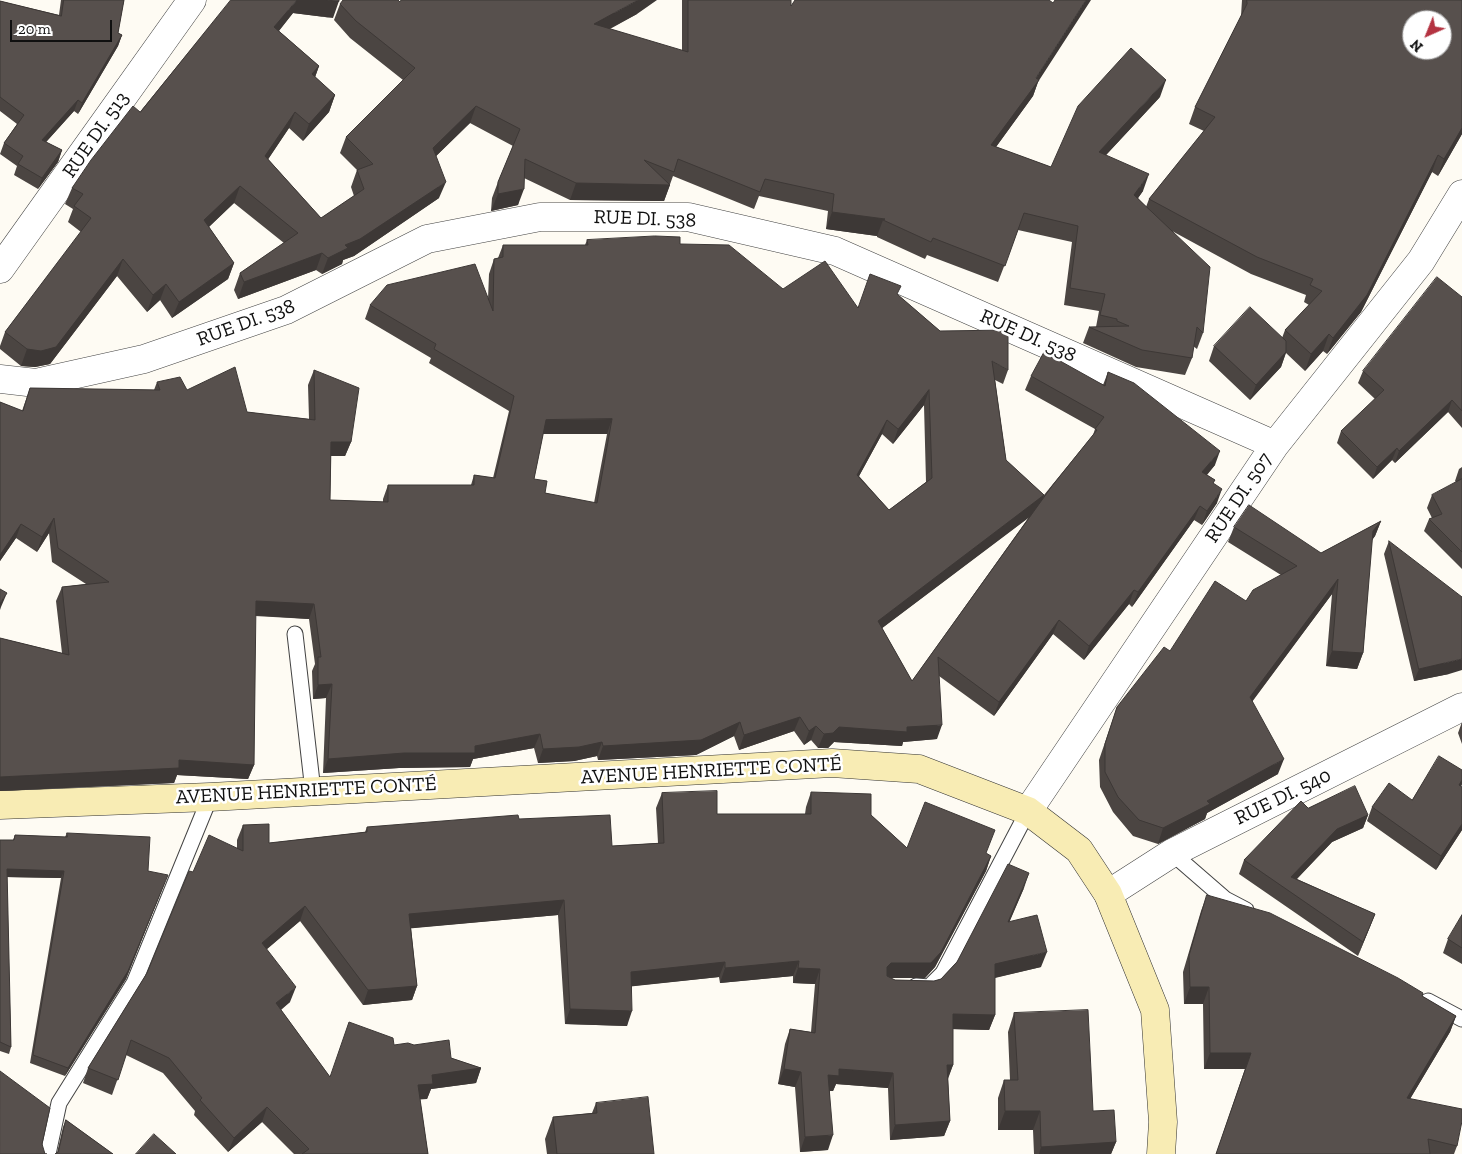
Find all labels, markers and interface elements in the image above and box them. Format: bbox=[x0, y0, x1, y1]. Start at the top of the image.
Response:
scale bar bbox=[12, 10, 115, 42]
north arrow bbox=[1402, 10, 1452, 60]
text: 20 m bbox=[18, 20, 51, 38]
text: N bbox=[1407, 36, 1427, 55]
street label: RUE DI. 513 bbox=[58, 87, 134, 183]
street label: RUE DI. 538 bbox=[593, 205, 697, 233]
street label: RUE DI. 538 bbox=[194, 294, 298, 352]
street label: RUE DI. 538 bbox=[976, 304, 1080, 368]
street label: RUE DI. 507 bbox=[1200, 449, 1278, 547]
street label: AVENUE HENRIETTE CONTÉ bbox=[580, 752, 842, 790]
street label: RUE DI. 540 bbox=[1231, 763, 1335, 831]
street label: AVENUE HENRIETTE CONTÉ bbox=[175, 772, 437, 810]

